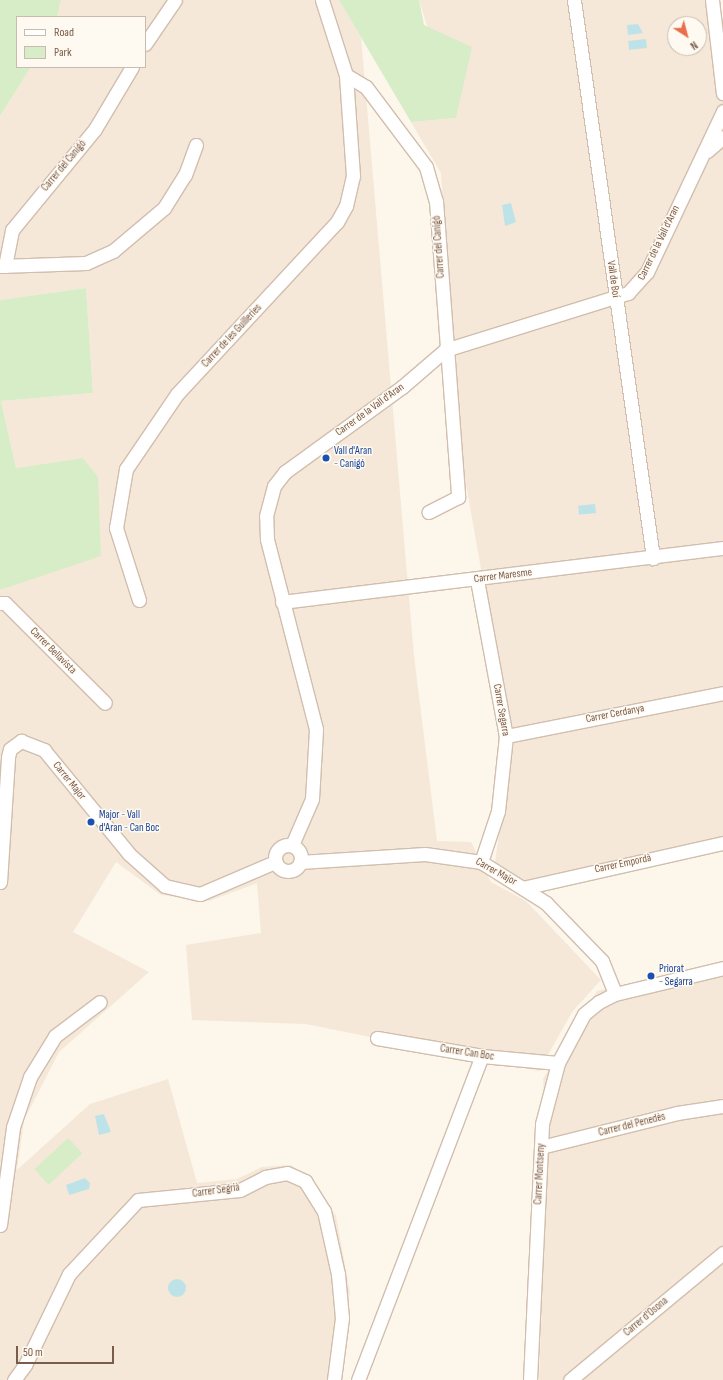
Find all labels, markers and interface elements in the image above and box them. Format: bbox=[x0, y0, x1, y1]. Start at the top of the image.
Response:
legend bbox=[16, 16, 146, 68]
north arrow bbox=[667, 16, 707, 56]
text: Road bbox=[54, 25, 74, 40]
text: N bbox=[688, 38, 700, 52]
text: Park bbox=[54, 45, 72, 60]
street label: Carrer del Canigó bbox=[39, 138, 89, 194]
street label: Carrer de la Vall d'Aran bbox=[635, 203, 683, 283]
street label: Carrer del Canigó bbox=[430, 215, 448, 279]
street label: Vall de Boí bbox=[604, 260, 622, 298]
street label: Carrer de les Guilleries bbox=[199, 302, 265, 370]
street label: Carrer de la Vall d'Aran bbox=[333, 381, 407, 439]
place label: Vall d'Aran - Canigó bbox=[334, 445, 372, 471]
marker: Vall d'Aran - Canigó bbox=[321, 453, 331, 463]
street label: Carrer Maresme bbox=[473, 566, 533, 586]
street label: Carrer Bellavista bbox=[27, 625, 79, 677]
street label: Carrer Segarra bbox=[490, 683, 512, 737]
street label: Carrer Cerdanya bbox=[585, 702, 645, 726]
street label: Carrer Major bbox=[50, 759, 88, 803]
place label: Major - Vall d'Aran - Can Boc bbox=[99, 809, 159, 835]
marker: Major - Vall d'Aran - Can Boc bbox=[86, 817, 96, 827]
street label: Carrer Empordà bbox=[594, 852, 652, 876]
street label: Carrer Major bbox=[473, 855, 519, 889]
place label: Priorat - Segarra bbox=[659, 963, 693, 989]
marker: Priorat - Segarra bbox=[646, 971, 656, 981]
street label: Carrer Can Boc bbox=[439, 1042, 495, 1064]
street label: Carrer del Penedès bbox=[597, 1110, 667, 1140]
street label: Carrer Montseny bbox=[532, 1143, 548, 1205]
street label: Carrer Segrià bbox=[191, 1181, 241, 1201]
street label: Carrer d'Osona bbox=[621, 1295, 671, 1339]
scale bar bbox=[18, 1338, 116, 1364]
text: 50 m bbox=[23, 1345, 43, 1360]

